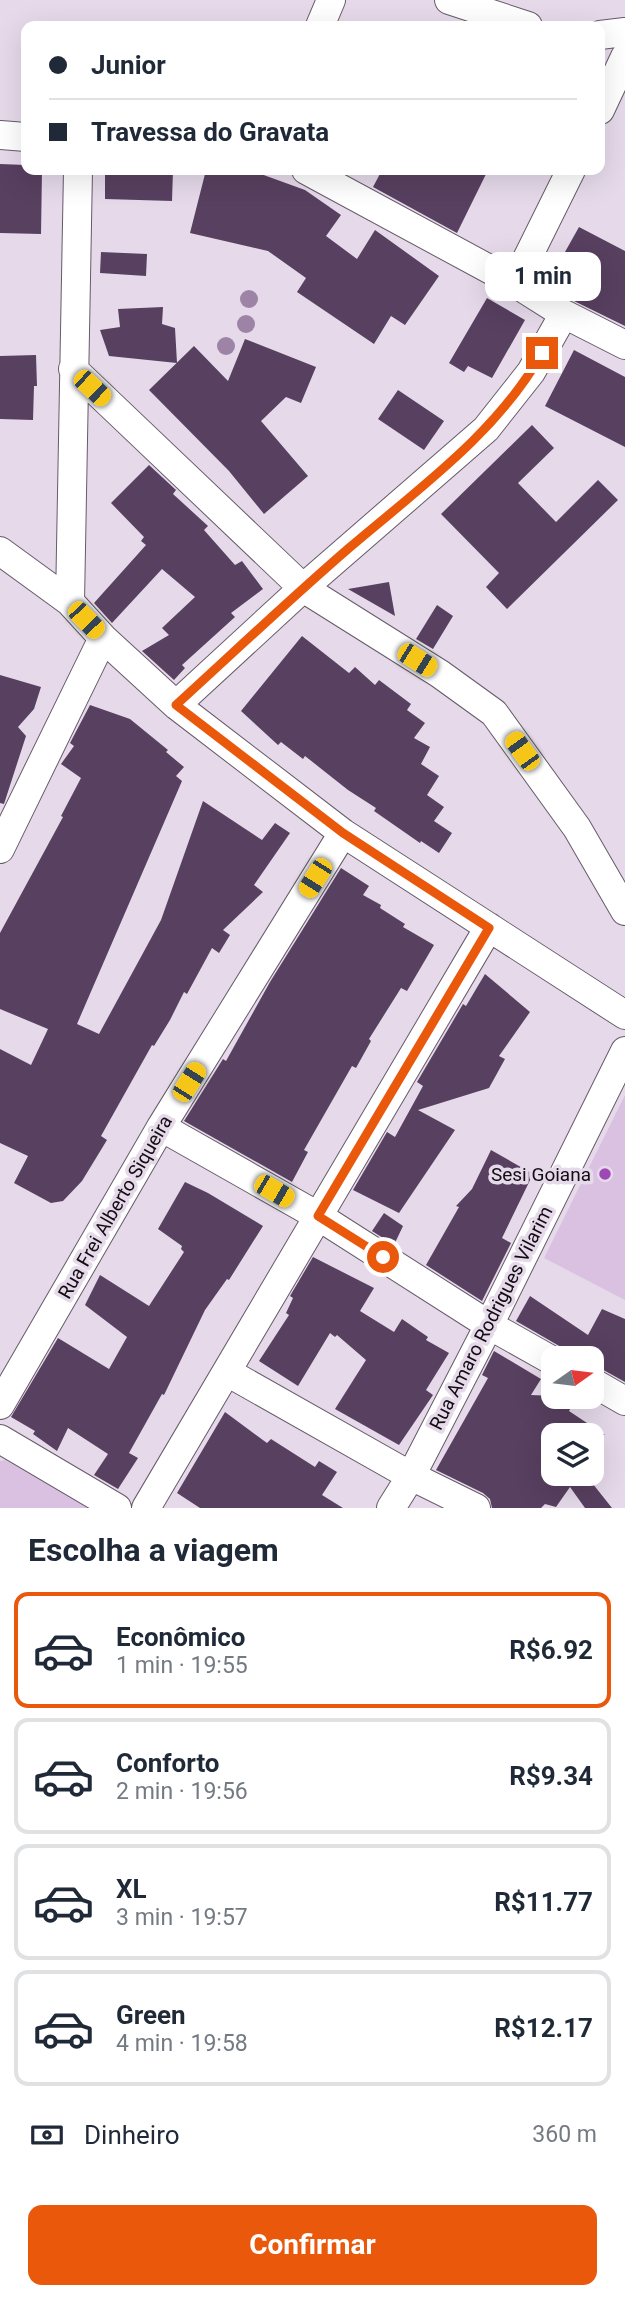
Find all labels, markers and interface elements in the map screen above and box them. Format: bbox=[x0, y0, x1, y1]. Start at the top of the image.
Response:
text: Junior bbox=[91, 50, 166, 80]
text: Travessa do Gravata bbox=[91, 117, 329, 147]
callout: 1 min bbox=[484, 252, 600, 300]
text: 1 min bbox=[514, 263, 572, 290]
route end bbox=[526, 337, 558, 369]
car bbox=[70, 366, 115, 410]
car bbox=[64, 598, 109, 642]
car bbox=[394, 640, 441, 680]
car bbox=[502, 728, 543, 774]
car bbox=[295, 855, 336, 901]
car bbox=[169, 1059, 210, 1105]
street label: Rua Frei Alberto Siqueira bbox=[53, 1111, 177, 1303]
place label: Sesi Goiana bbox=[491, 1163, 591, 1186]
marker: Sesi Goiana bbox=[597, 1166, 613, 1182]
car bbox=[251, 1171, 298, 1211]
street label: Rua Amaro Rodrigues Vilarim bbox=[424, 1202, 558, 1434]
route start bbox=[367, 1241, 399, 1273]
north arrow bbox=[541, 1346, 604, 1409]
map controls bbox=[541, 1346, 604, 1486]
button: layers bbox=[541, 1423, 604, 1486]
text: Escolha a viagem bbox=[28, 1531, 279, 1569]
icon: car bbox=[32, 1619, 95, 1682]
text: Econômico bbox=[116, 1622, 245, 1652]
text: R$6.92 bbox=[509, 1635, 593, 1665]
text: 1 min · 19:55 bbox=[116, 1652, 248, 1679]
icon: car bbox=[32, 1745, 95, 1808]
text: Conforto bbox=[116, 1748, 220, 1778]
text: R$9.34 bbox=[509, 1761, 593, 1791]
text: 2 min · 19:56 bbox=[116, 1778, 248, 1805]
icon: car bbox=[32, 1871, 95, 1934]
text: XL bbox=[116, 1874, 147, 1904]
text: R$11.77 bbox=[494, 1887, 593, 1917]
text: 3 min · 19:57 bbox=[116, 1904, 248, 1931]
icon: car bbox=[32, 1997, 95, 2060]
text: Green bbox=[116, 2000, 186, 2030]
text: R$12.17 bbox=[494, 2013, 593, 2043]
text: 4 min · 19:58 bbox=[116, 2030, 248, 2057]
icon: cash bbox=[28, 2116, 66, 2154]
text: Dinheiro bbox=[84, 2120, 180, 2150]
text: 360 m bbox=[532, 2121, 597, 2148]
button: Confirmar bbox=[28, 2205, 597, 2285]

